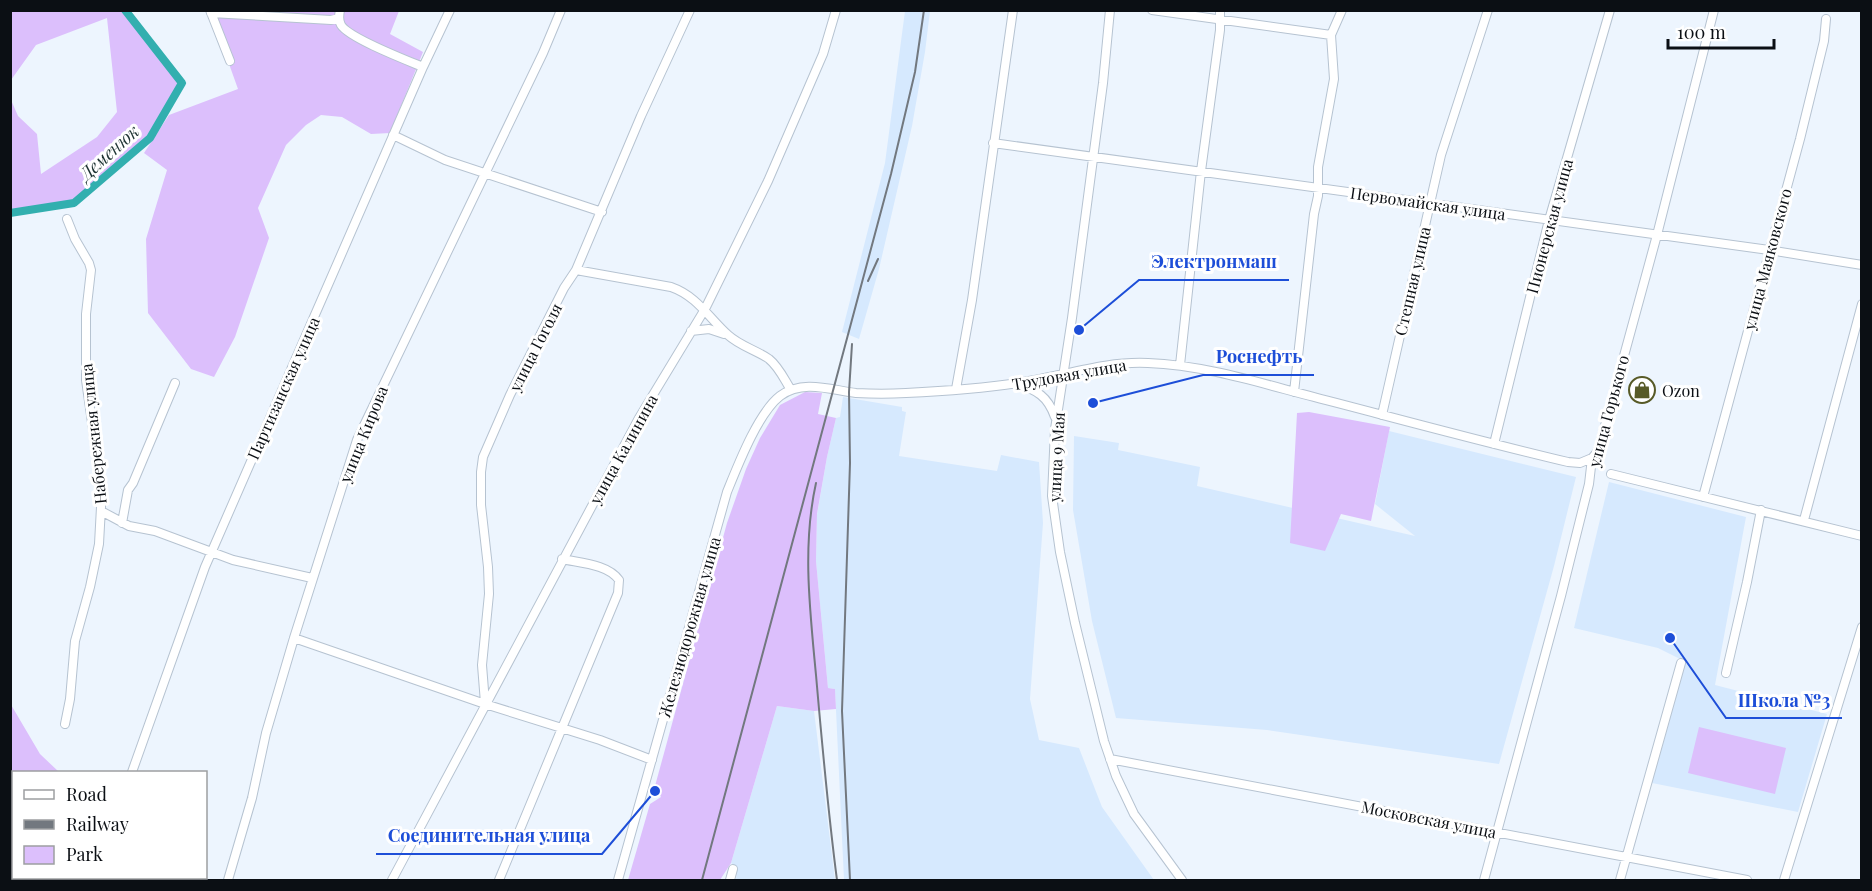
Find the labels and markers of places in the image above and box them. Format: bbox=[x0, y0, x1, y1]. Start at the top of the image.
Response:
callout: Электронмаш bbox=[1139, 244, 1289, 280]
callout: Роснефть bbox=[1203, 339, 1314, 375]
shop icon: Ozon bbox=[1627, 375, 1657, 405]
place label: Ozon bbox=[1662, 380, 1700, 401]
callout: Школа №3 bbox=[1726, 682, 1842, 718]
callout: Соединительная улица bbox=[376, 818, 602, 854]

